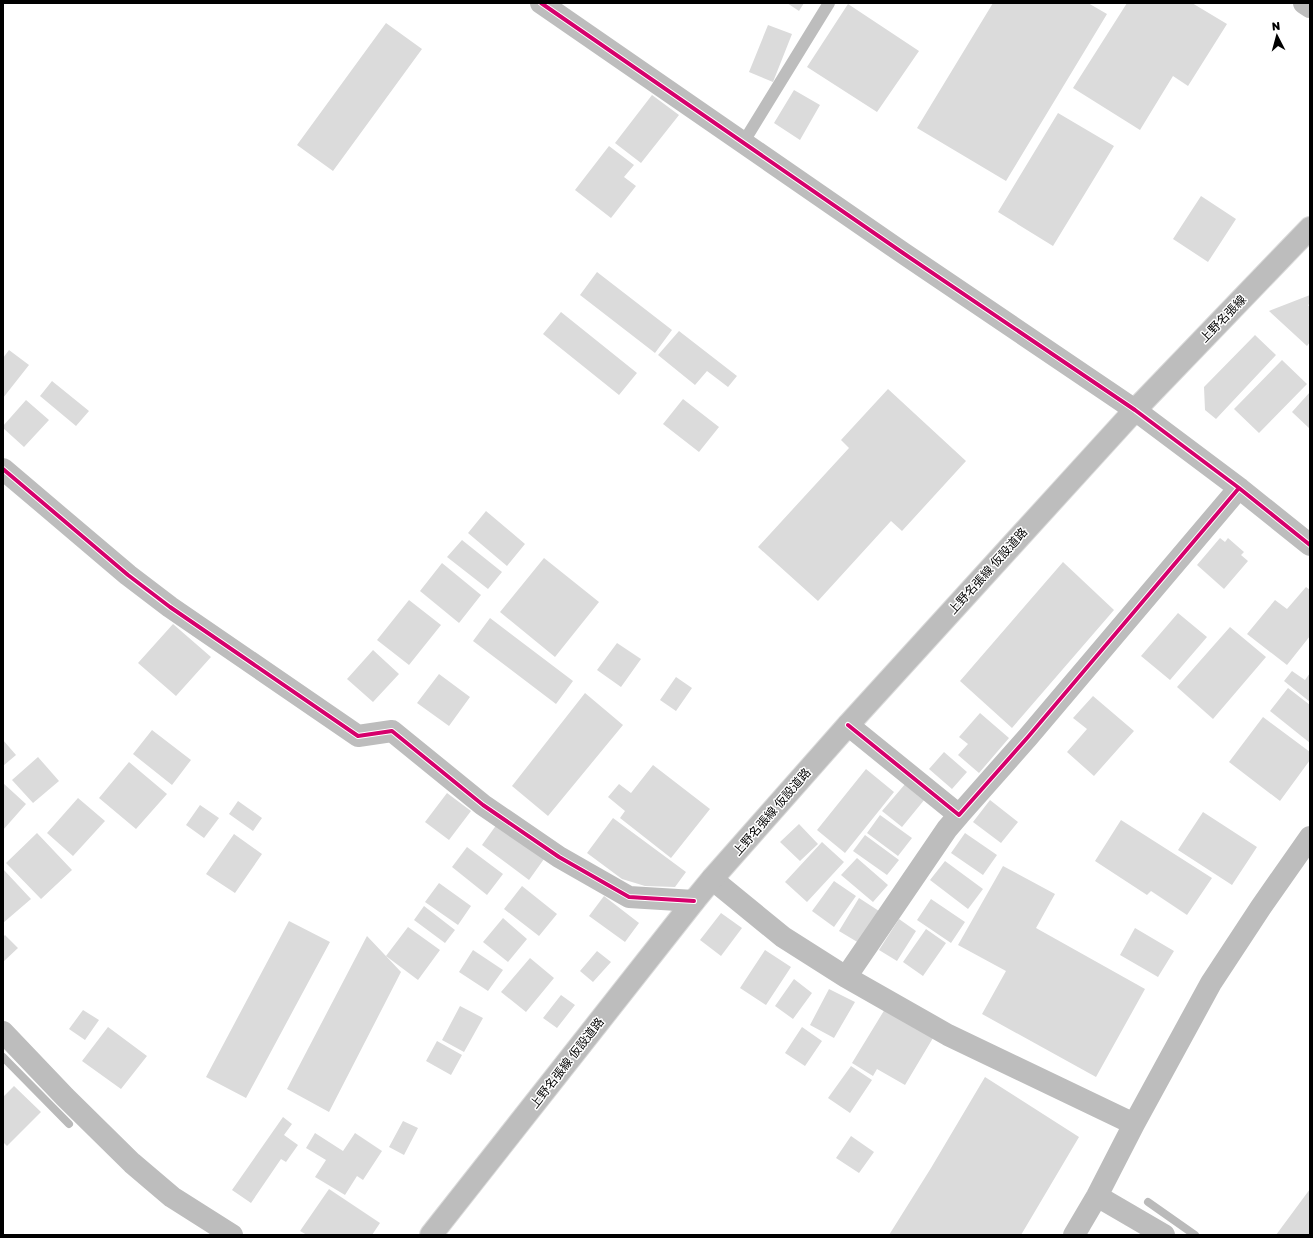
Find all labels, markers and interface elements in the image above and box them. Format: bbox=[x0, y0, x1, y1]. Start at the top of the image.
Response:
north arrow bbox=[1257, 16, 1297, 56]
text: N bbox=[1271, 19, 1281, 32]
street label: 上野名張線 bbox=[1196, 292, 1249, 345]
street label: 上野名張線 仮設道路 bbox=[945, 524, 1030, 617]
street label: 上野名張線 仮設道路 bbox=[730, 765, 814, 858]
street label: 上野名張線 仮設道路 bbox=[527, 1014, 607, 1111]

